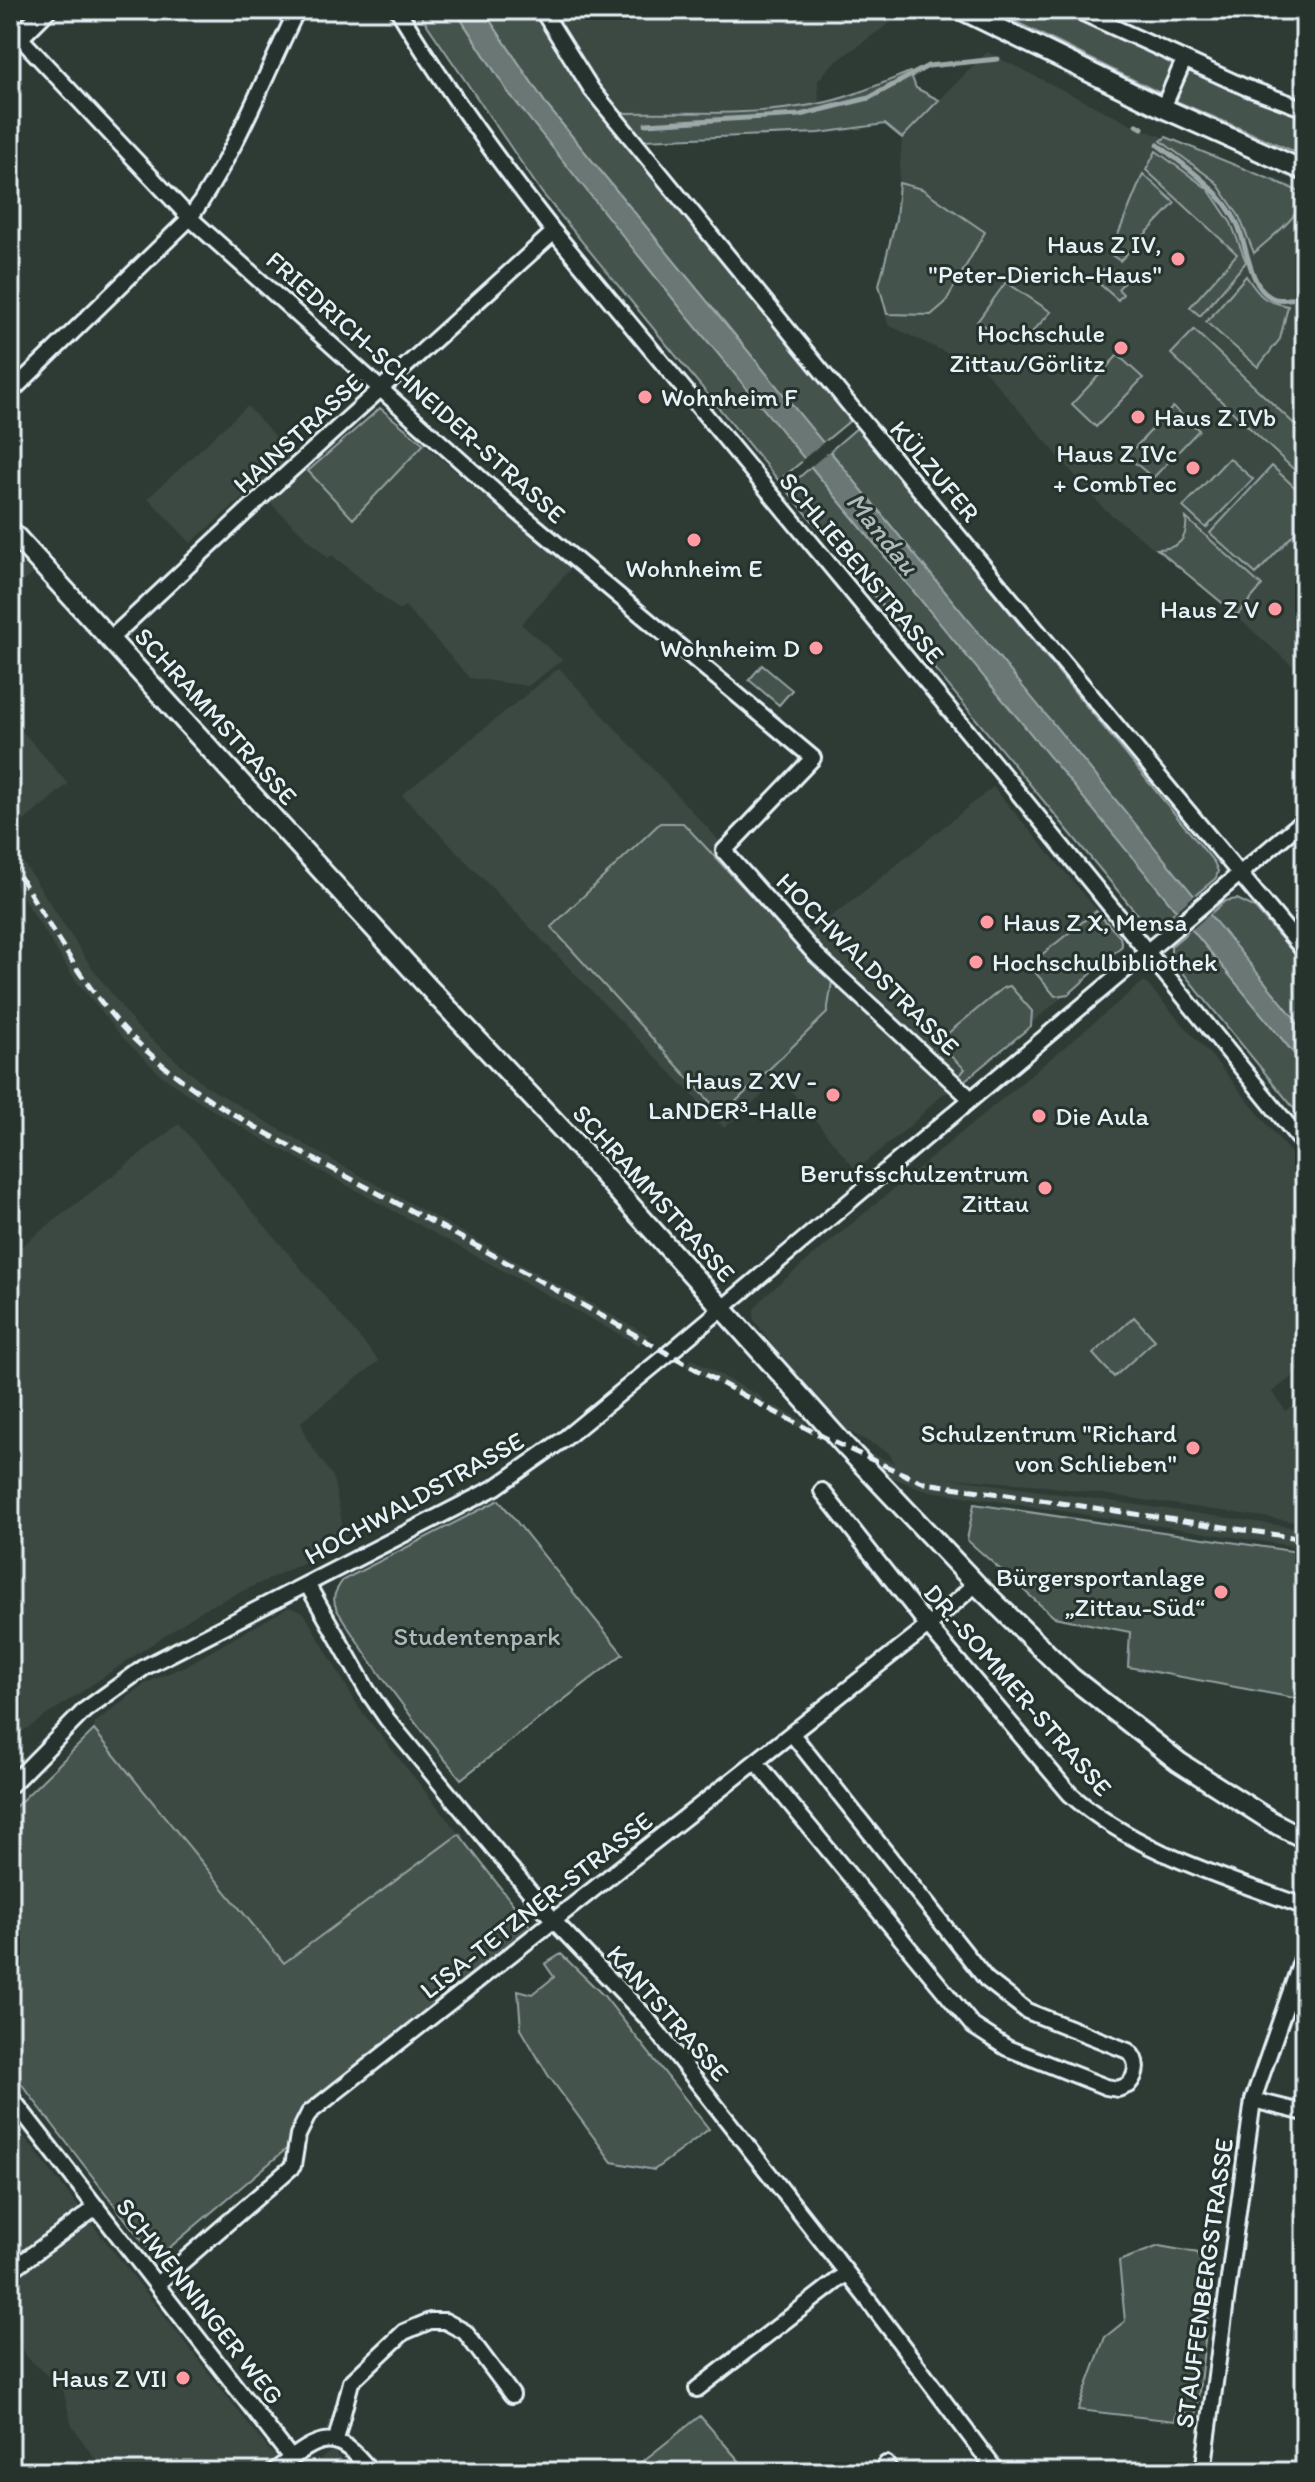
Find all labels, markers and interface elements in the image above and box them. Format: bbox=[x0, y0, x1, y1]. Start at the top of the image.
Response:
place label: Haus Z IV, "Peter-Dierich-Haus" bbox=[928, 228, 1162, 290]
street label: FRIEDRICH-SCHNEIDER-STRASSE bbox=[259, 244, 573, 530]
marker: Haus Z IV, "Peter-Dierich-Haus" bbox=[1169, 250, 1187, 268]
place label: Hochschule Zittau/Görlitz bbox=[949, 317, 1105, 379]
marker: Hochschule Zittau/Görlitz bbox=[1112, 339, 1130, 357]
street label: HAINSTRASSE bbox=[226, 366, 370, 500]
place label: Wohnheim F bbox=[661, 381, 798, 413]
marker: Wohnheim F bbox=[636, 388, 654, 406]
place label: Haus Z IVb bbox=[1154, 401, 1276, 433]
marker: Haus Z IVb bbox=[1129, 408, 1147, 426]
street label: KÜLZUFER bbox=[883, 414, 987, 528]
place label: Haus Z IVc + CombTec bbox=[1053, 437, 1177, 499]
marker: Haus Z IVc + CombTec bbox=[1184, 459, 1202, 477]
street label: SCHLIEBENSTRASSE bbox=[772, 466, 952, 670]
water label: Mandau bbox=[839, 485, 927, 582]
marker: Wohnheim E bbox=[685, 531, 703, 549]
place label: Wohnheim E bbox=[625, 552, 763, 584]
place label: Haus Z V bbox=[1160, 593, 1259, 625]
marker: Haus Z V bbox=[1266, 600, 1284, 618]
street label: SCHRAMMSTRASSE bbox=[128, 620, 304, 812]
place label: Wohnheim D bbox=[660, 632, 800, 664]
marker: Wohnheim D bbox=[807, 639, 825, 657]
street label: HOCHWALDSTRASSE bbox=[770, 866, 966, 1062]
place label: Haus Z X, Mensa bbox=[1003, 906, 1188, 938]
marker: Haus Z X, Mensa bbox=[978, 913, 996, 931]
place label: Hochschulbibliothek bbox=[992, 946, 1218, 978]
marker: Hochschulbibliothek bbox=[967, 953, 985, 971]
place label: Haus Z XV - LaNDER³-Halle bbox=[648, 1064, 817, 1126]
marker: Haus Z XV - LaNDER³-Halle bbox=[824, 1086, 842, 1104]
street label: SCHRAMMSTRASSE bbox=[566, 1097, 742, 1289]
place label: Die Aula bbox=[1055, 1100, 1150, 1132]
marker: Die Aula bbox=[1030, 1107, 1048, 1125]
place label: Berufsschulzentrum Zittau bbox=[800, 1157, 1029, 1219]
marker: Berufsschulzentrum Zittau bbox=[1036, 1179, 1054, 1197]
place label: Schulzentrum "Richard von Schlieben" bbox=[921, 1417, 1177, 1479]
street label: HOCHWALDSTRASSE bbox=[299, 1424, 529, 1572]
marker: Schulzentrum "Richard von Schlieben" bbox=[1184, 1439, 1202, 1457]
place label: Bürgersportanlage „Zittau-Süd“ bbox=[996, 1561, 1205, 1623]
street label: DR.-SOMMER-STRASSE bbox=[917, 1577, 1119, 1803]
marker: Bürgersportanlage „Zittau-Süd“ bbox=[1212, 1583, 1230, 1601]
park label: Studentenpark bbox=[394, 1620, 560, 1652]
street label: LISA-TETZNER-STRASSE bbox=[413, 1804, 659, 2006]
street label: KANTSTRASSE bbox=[600, 1938, 736, 2088]
street label: STAUFFENBERGSTRASSE bbox=[1168, 2136, 1240, 2430]
street label: SCHWENNINGER WEG bbox=[109, 2191, 291, 2411]
place label: Haus Z VII bbox=[51, 2362, 167, 2394]
marker: Haus Z VII bbox=[174, 2369, 192, 2387]

